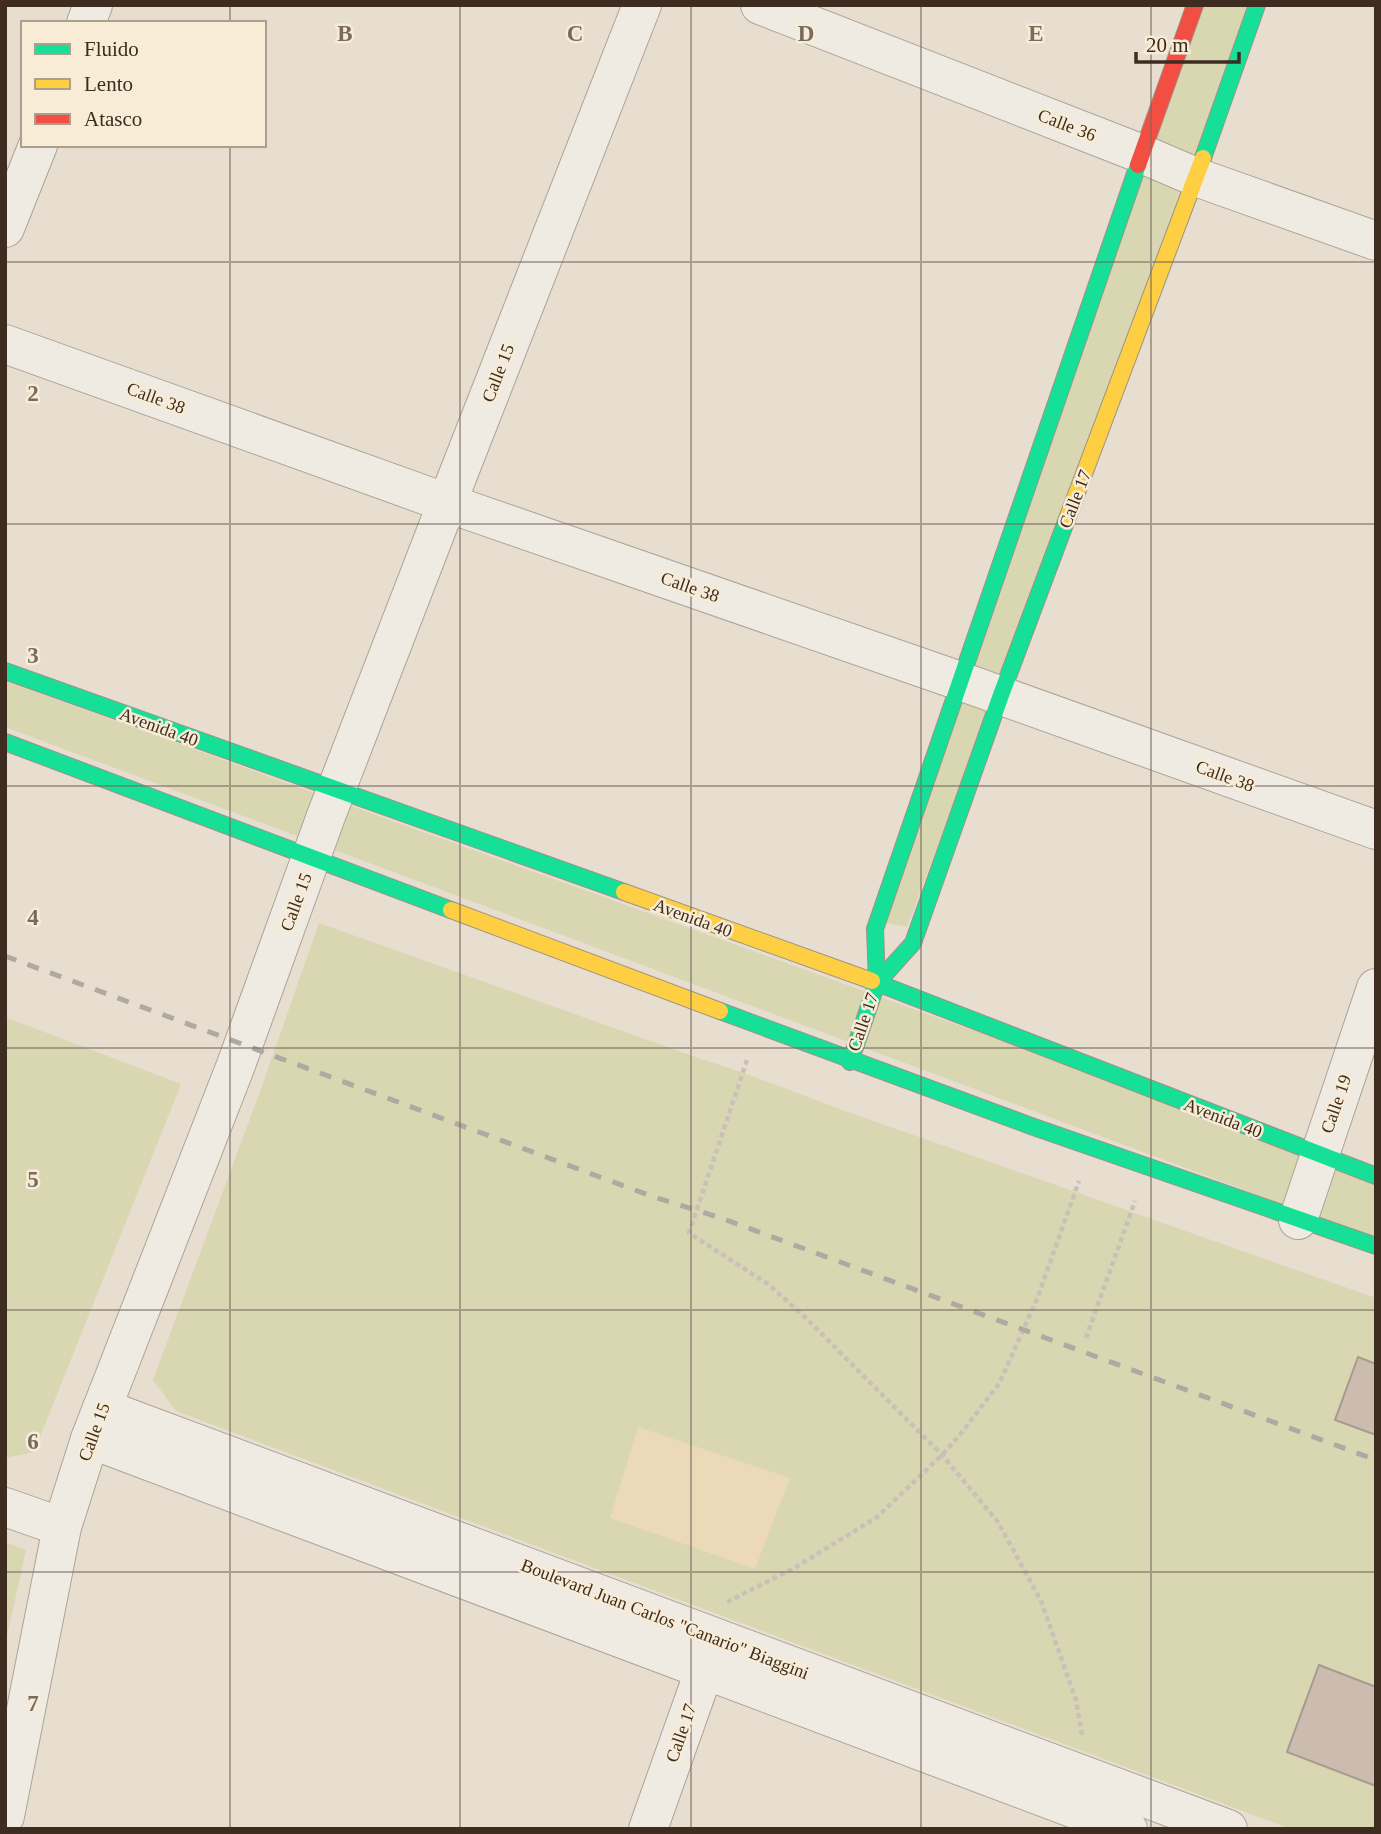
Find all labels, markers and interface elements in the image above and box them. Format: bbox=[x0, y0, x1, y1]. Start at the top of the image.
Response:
legend bbox=[21, 21, 266, 147]
text: B bbox=[337, 21, 353, 46]
text: C bbox=[567, 21, 583, 46]
text: D bbox=[798, 21, 814, 46]
text: E bbox=[1028, 21, 1044, 46]
scale bar bbox=[1136, 21, 1239, 65]
text: 20 m bbox=[1146, 33, 1189, 57]
text: Fluido bbox=[84, 37, 139, 61]
text: Lento bbox=[84, 72, 133, 96]
street label: Calle 36 bbox=[1035, 105, 1099, 145]
text: Atasco bbox=[84, 107, 142, 131]
street label: Calle 15 bbox=[478, 341, 518, 405]
street label: Calle 38 bbox=[124, 378, 188, 418]
text: 2 bbox=[27, 381, 39, 406]
street label: Calle 17 bbox=[1055, 467, 1095, 531]
street label: Calle 38 bbox=[658, 568, 722, 606]
text: 3 bbox=[27, 643, 39, 668]
street label: Avenida 40 bbox=[117, 704, 201, 750]
street label: Calle 38 bbox=[1193, 756, 1257, 796]
street label: Calle 15 bbox=[276, 870, 316, 934]
street label: Avenida 40 bbox=[651, 895, 735, 941]
text: 4 bbox=[27, 905, 39, 930]
street label: Calle 17 bbox=[844, 990, 882, 1054]
street label: Calle 19 bbox=[1317, 1072, 1355, 1136]
street label: Avenida 40 bbox=[1181, 1094, 1265, 1142]
text: 5 bbox=[27, 1167, 39, 1192]
street label: Calle 15 bbox=[74, 1400, 114, 1464]
text: 6 bbox=[27, 1429, 39, 1454]
street label: Boulevard Juan Carlos "Canario" Biaggini bbox=[518, 1555, 812, 1683]
text: 7 bbox=[27, 1691, 39, 1716]
street label: Calle 17 bbox=[662, 1701, 700, 1765]

